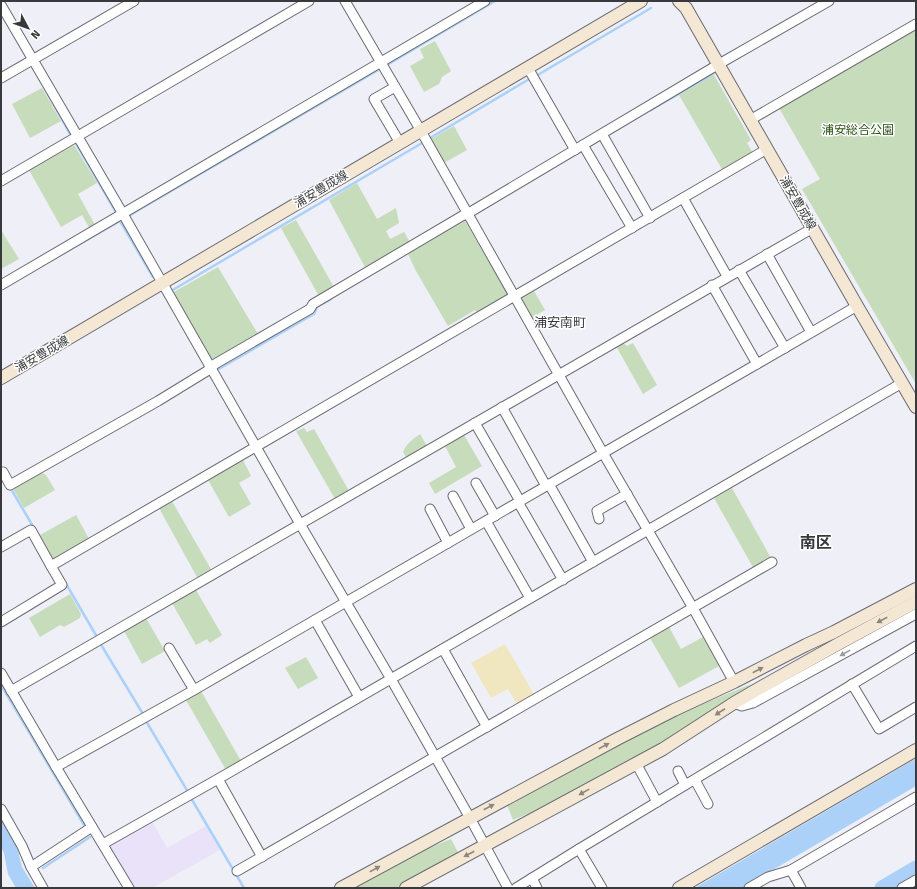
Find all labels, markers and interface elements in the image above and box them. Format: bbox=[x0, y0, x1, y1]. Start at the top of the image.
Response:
north arrow bbox=[8, 8, 48, 48]
text: N bbox=[28, 27, 42, 41]
park label: 浦安総合公園 bbox=[822, 123, 894, 137]
street label: 浦安豊成線 bbox=[292, 168, 350, 210]
street label: 浦安豊成線 bbox=[777, 174, 819, 232]
district label: 浦安南町 bbox=[534, 315, 586, 330]
street label: 浦安豊成線 bbox=[13, 333, 71, 375]
district label: 南区 bbox=[800, 533, 832, 552]
one-way arrow bbox=[876, 617, 887, 624]
one-way arrow bbox=[839, 649, 851, 656]
one-way arrow bbox=[752, 667, 764, 673]
one-way arrow bbox=[714, 709, 726, 716]
one-way arrow bbox=[598, 743, 609, 749]
one-way arrow bbox=[578, 789, 589, 795]
one-way arrow bbox=[483, 804, 495, 811]
one-way arrow bbox=[463, 851, 475, 857]
one-way arrow bbox=[369, 866, 381, 873]

